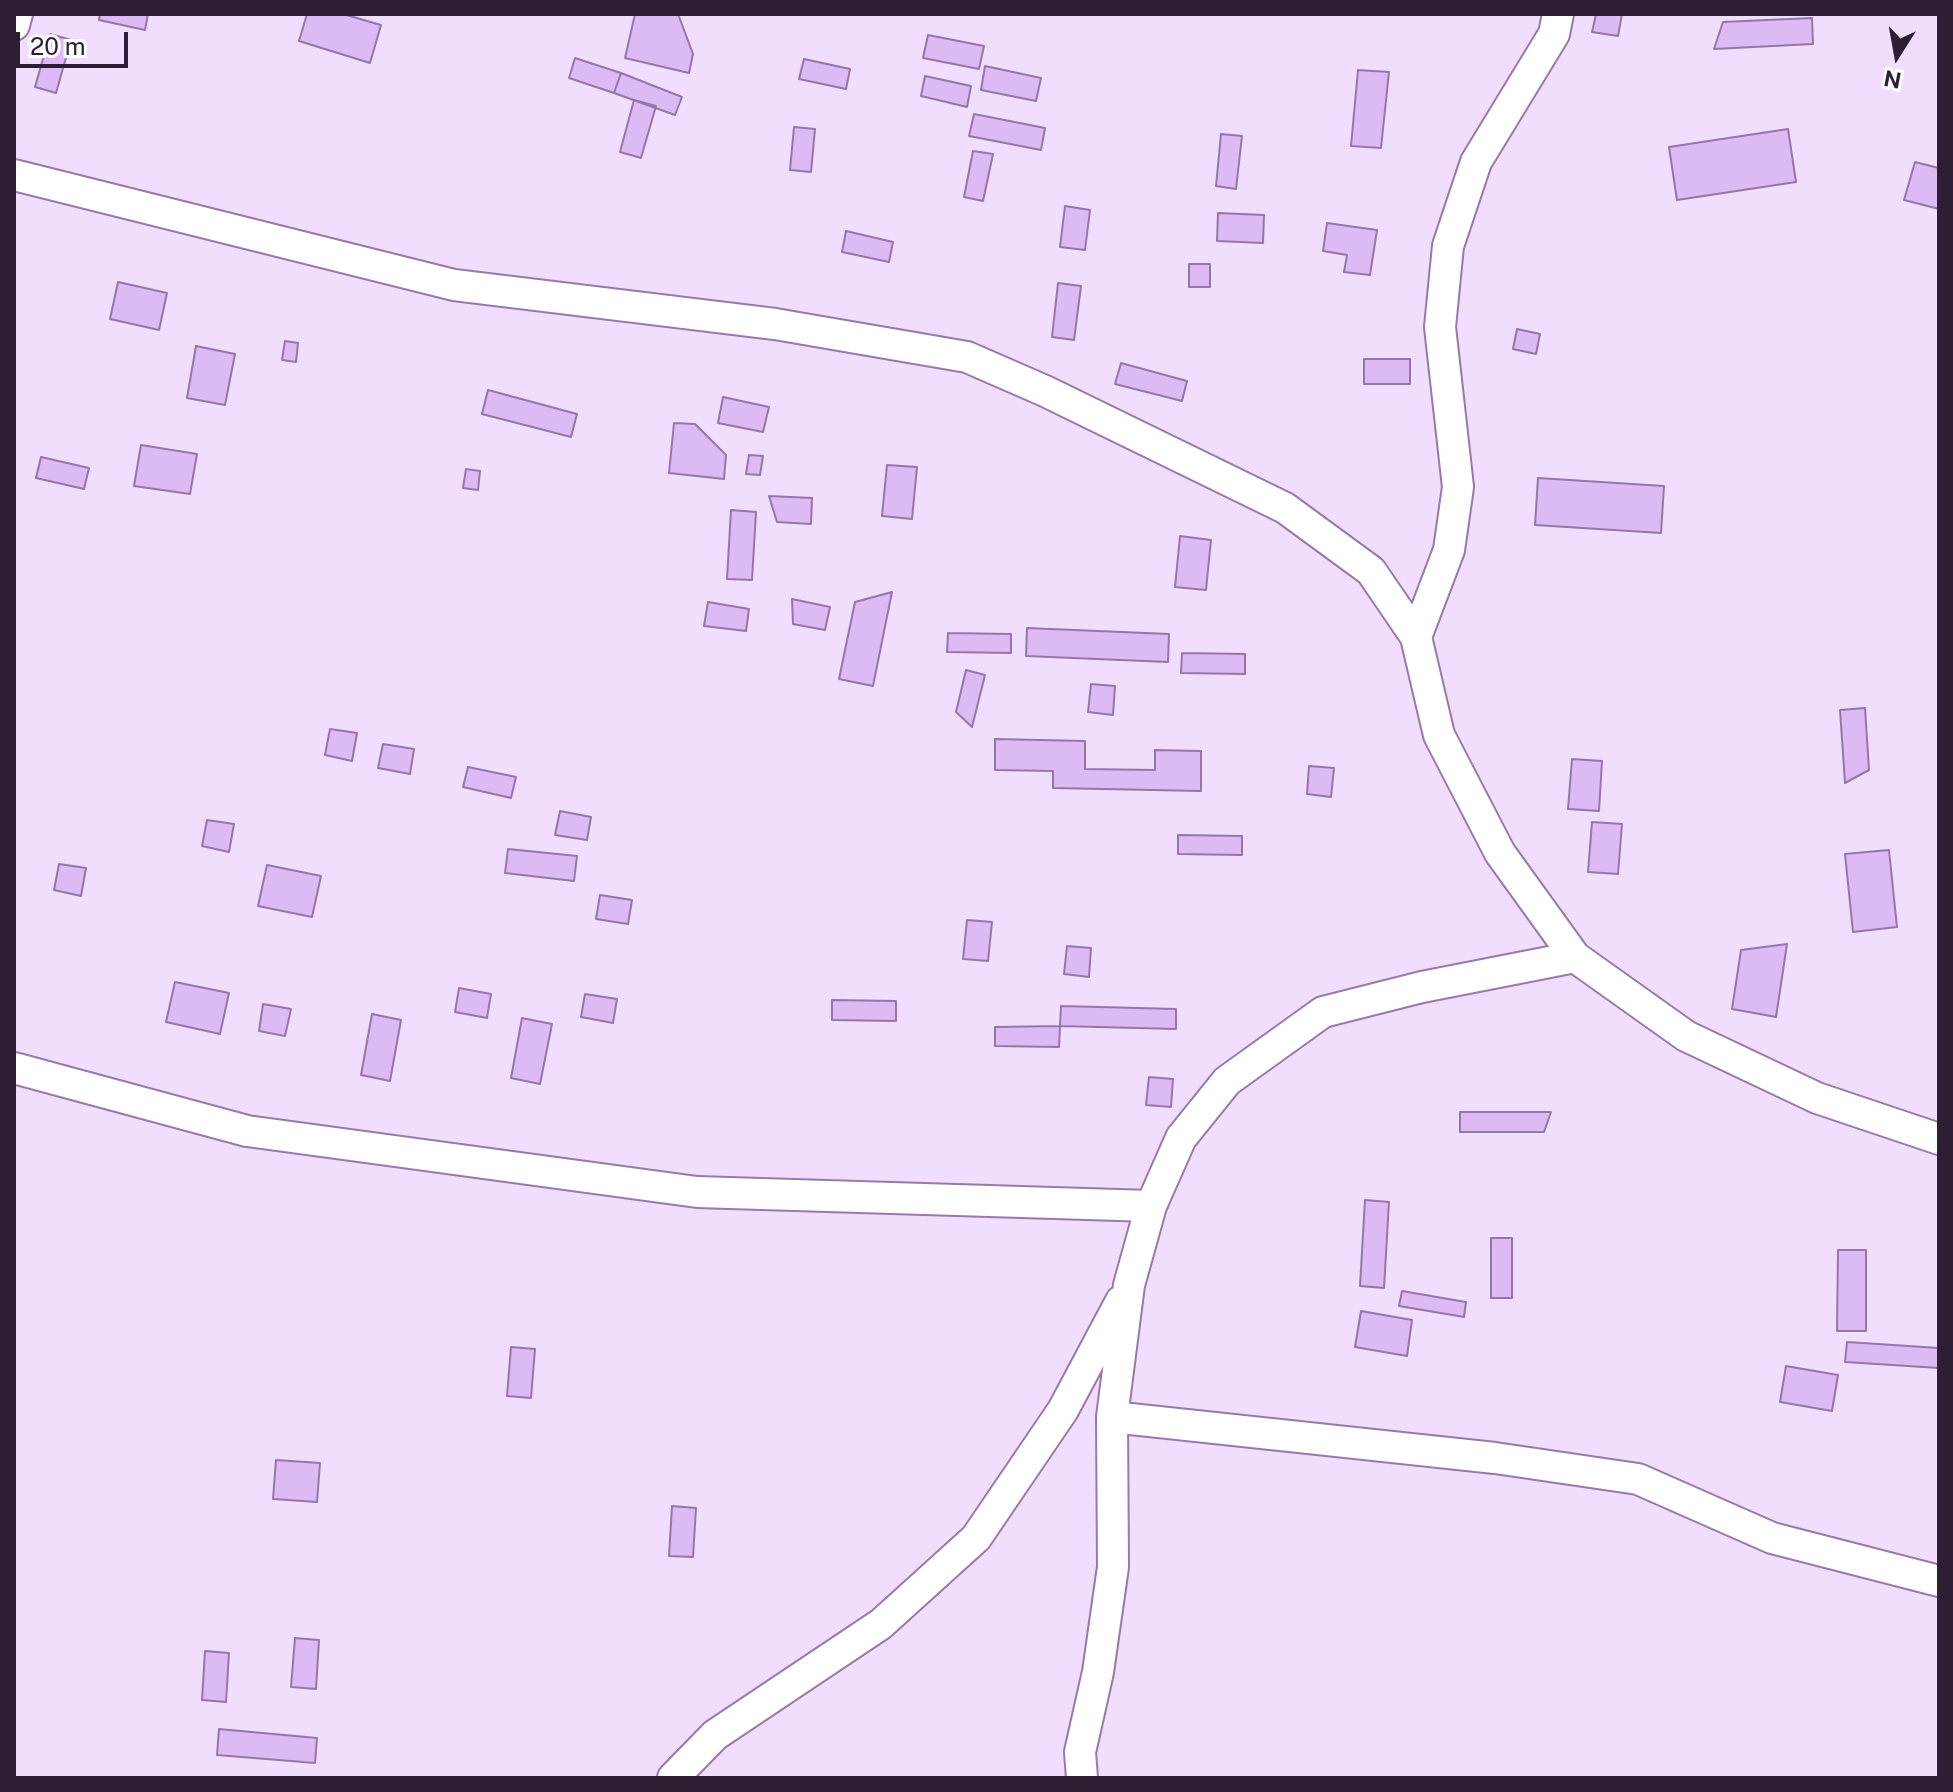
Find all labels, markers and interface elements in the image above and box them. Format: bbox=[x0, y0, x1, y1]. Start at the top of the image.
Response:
scale bar bbox=[20, 16, 132, 66]
north arrow bbox=[1857, 16, 1937, 96]
text: 20 m bbox=[30, 32, 86, 60]
text: N bbox=[1881, 65, 1903, 94]

